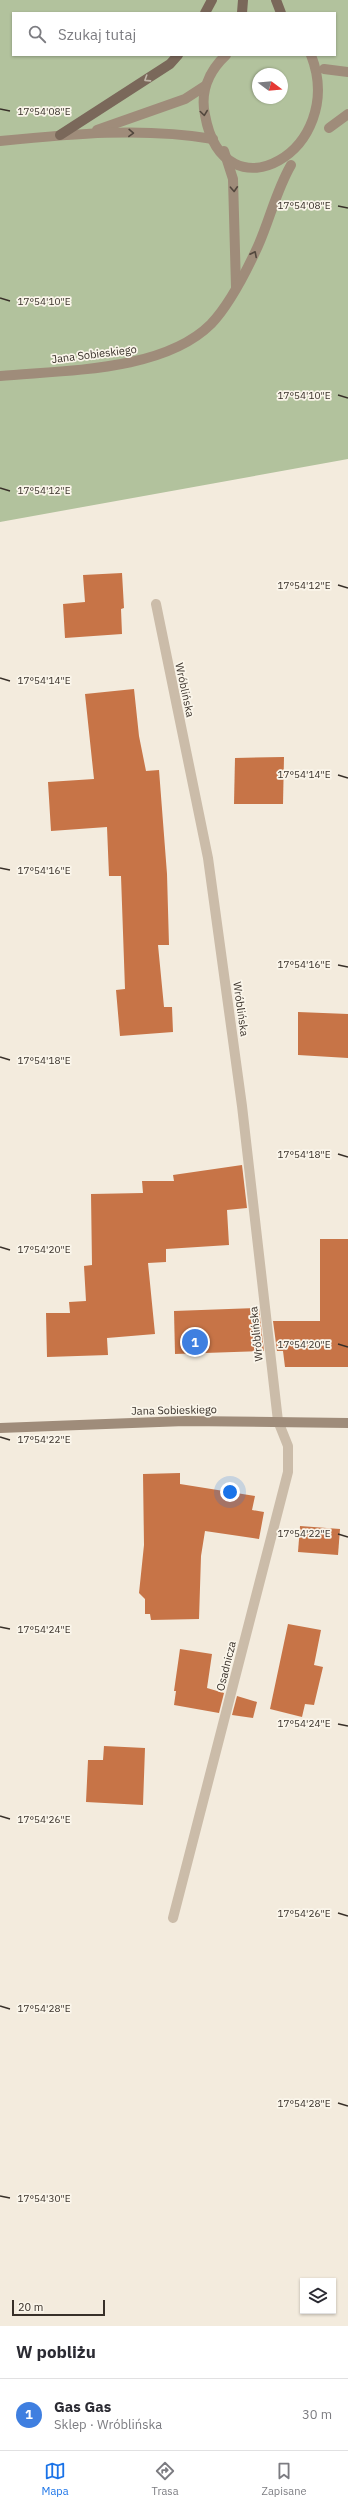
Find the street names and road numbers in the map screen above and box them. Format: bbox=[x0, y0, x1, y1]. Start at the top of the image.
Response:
street label: Jana Sobieskiego bbox=[51, 342, 137, 366]
street label: Wróblińska bbox=[172, 662, 198, 719]
street label: Wróblińska bbox=[230, 981, 252, 1037]
street label: Wróblińska bbox=[246, 1306, 266, 1362]
street label: Jana Sobieskiego bbox=[131, 1402, 217, 1418]
street label: Osadnicza bbox=[213, 1639, 239, 1692]

